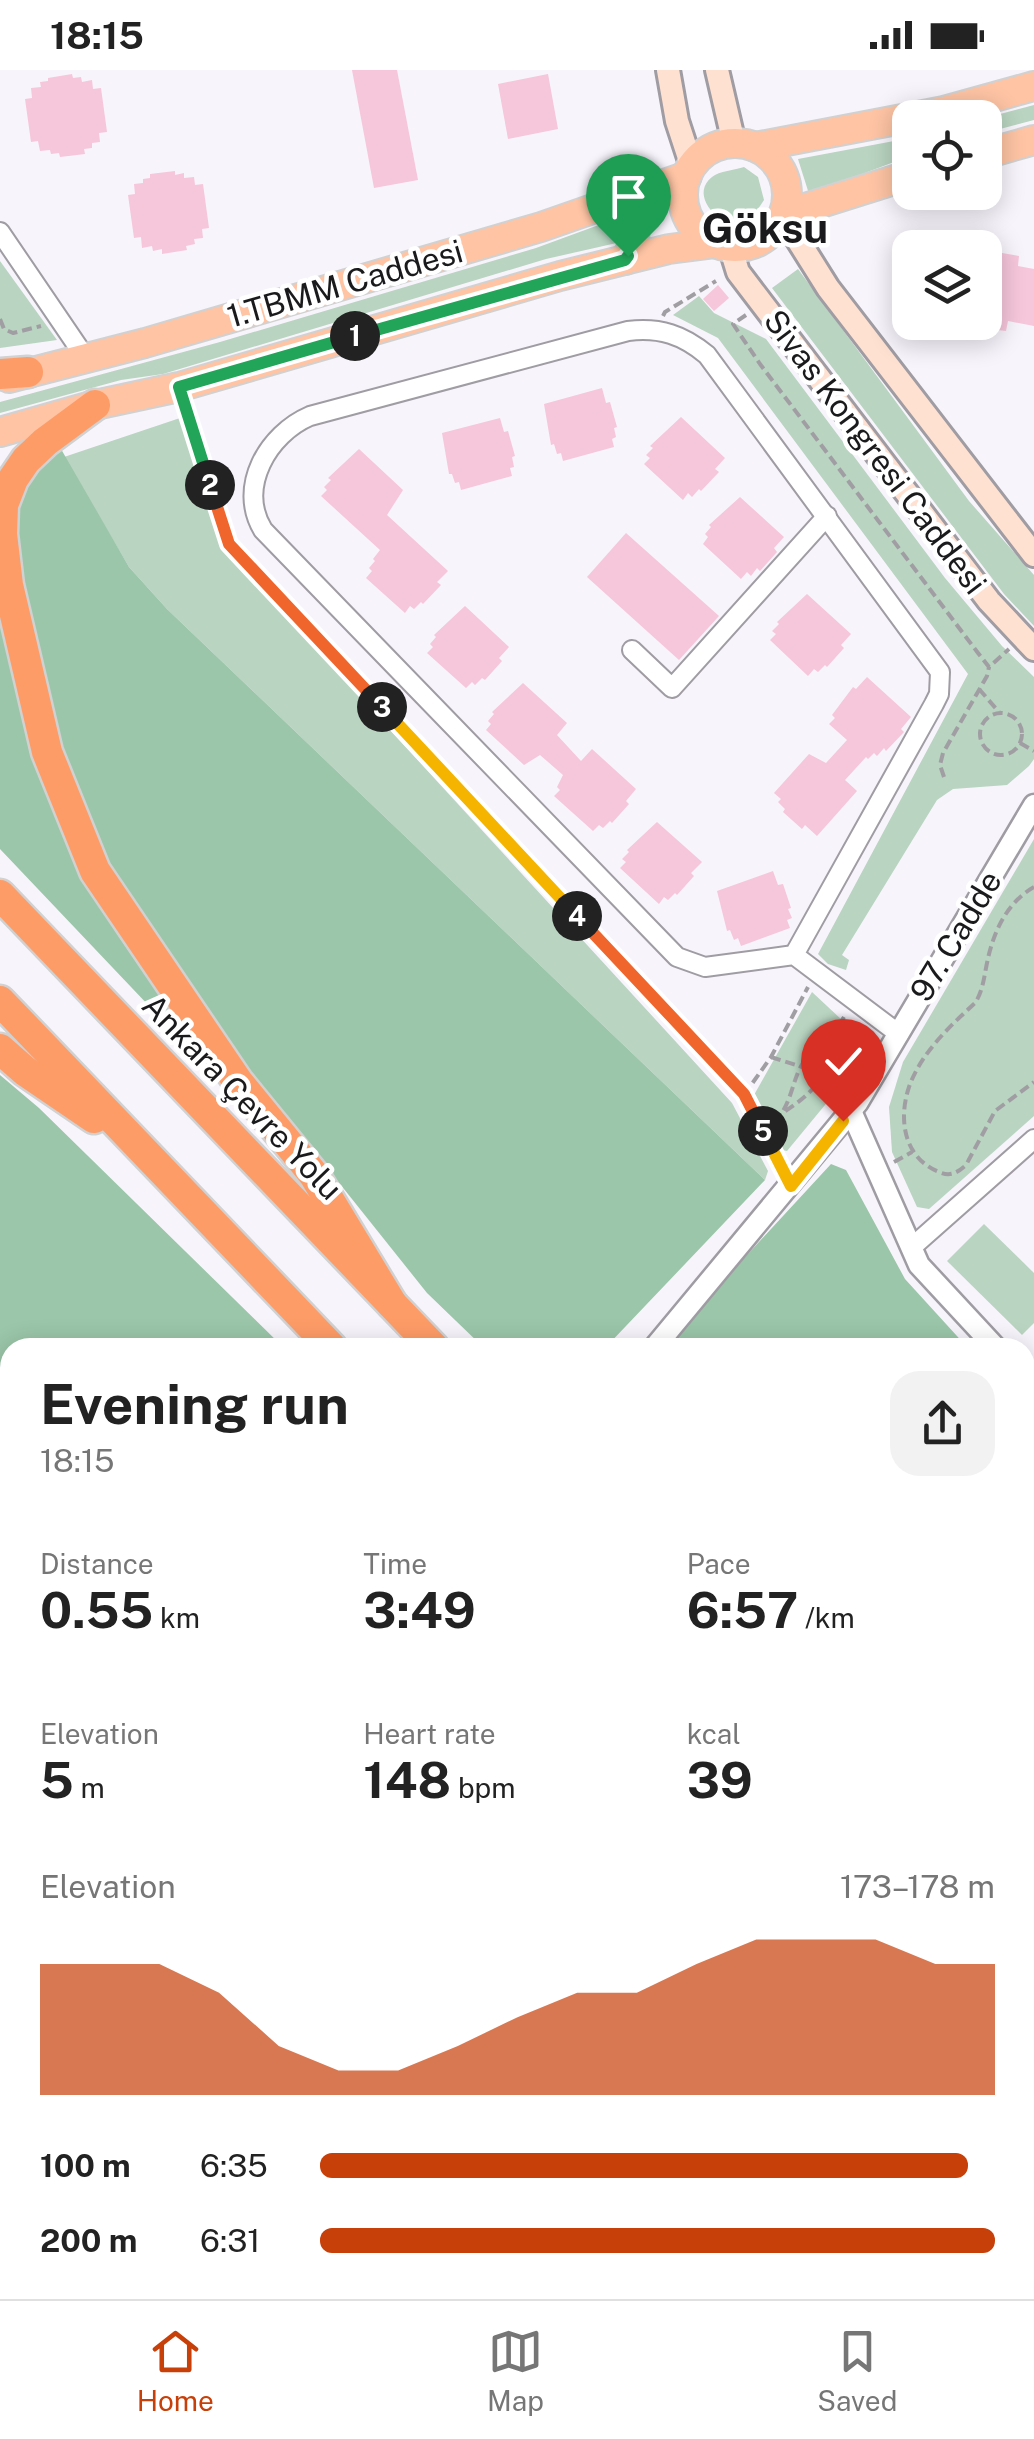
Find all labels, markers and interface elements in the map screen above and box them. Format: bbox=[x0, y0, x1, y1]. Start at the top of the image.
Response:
text: 18:15 bbox=[50, 13, 144, 58]
map controls bbox=[892, 100, 1002, 340]
button: locate bbox=[892, 100, 1002, 210]
pin bbox=[586, 154, 671, 257]
icon: arrive bbox=[601, 169, 656, 224]
district label: Göksu bbox=[702, 203, 828, 252]
button: layers bbox=[892, 230, 1002, 340]
street label: 1.TBMM Caddesi bbox=[223, 232, 467, 336]
street label: Sivas Kongresi Caddesi bbox=[757, 302, 994, 601]
pin: 1 bbox=[330, 311, 380, 361]
pin: 2 bbox=[185, 460, 235, 510]
text: 2 bbox=[201, 468, 219, 501]
pin: 3 bbox=[357, 682, 407, 732]
text: 3 bbox=[373, 690, 391, 723]
street label: 97. Cadde bbox=[902, 864, 1009, 1008]
pin: 4 bbox=[552, 891, 602, 941]
text: 4 bbox=[568, 899, 586, 932]
street label: Ankara Çevre Yolu bbox=[135, 986, 350, 1207]
pin bbox=[801, 1019, 886, 1122]
icon: check bbox=[816, 1034, 871, 1089]
pin: 5 bbox=[738, 1106, 788, 1156]
text: 5 bbox=[754, 1114, 772, 1147]
button: share bbox=[890, 1371, 995, 1476]
text: Evening run bbox=[40, 1372, 349, 1436]
text: 18:15 bbox=[40, 1442, 114, 1479]
text: Distance bbox=[40, 1547, 154, 1580]
text: Time bbox=[363, 1547, 427, 1580]
text: Pace bbox=[687, 1547, 751, 1580]
text: 0.55 bbox=[40, 1580, 153, 1639]
text: 3:49 bbox=[363, 1580, 476, 1639]
text: 6:57 bbox=[687, 1580, 798, 1639]
text: km bbox=[153, 1601, 200, 1634]
text: /km bbox=[798, 1601, 855, 1634]
text: Elevation bbox=[40, 1717, 159, 1750]
text: Heart rate bbox=[363, 1717, 496, 1750]
text: kcal bbox=[687, 1717, 741, 1750]
text: 5 bbox=[40, 1750, 74, 1809]
text: 148 bbox=[363, 1750, 451, 1809]
text: 39 bbox=[687, 1750, 753, 1809]
text: m bbox=[74, 1771, 105, 1804]
text: bpm bbox=[451, 1771, 516, 1804]
text: Elevation bbox=[40, 1868, 176, 1905]
text: 173–178 m bbox=[840, 1868, 995, 1905]
text: 100 m bbox=[40, 2147, 131, 2184]
text: 6:35 bbox=[200, 2147, 268, 2184]
text: 200 m bbox=[40, 2222, 137, 2259]
text: 6:31 bbox=[200, 2222, 260, 2259]
tab: Home bbox=[137, 2324, 214, 2417]
tab: Map bbox=[487, 2324, 544, 2417]
tab: Saved bbox=[817, 2324, 897, 2417]

